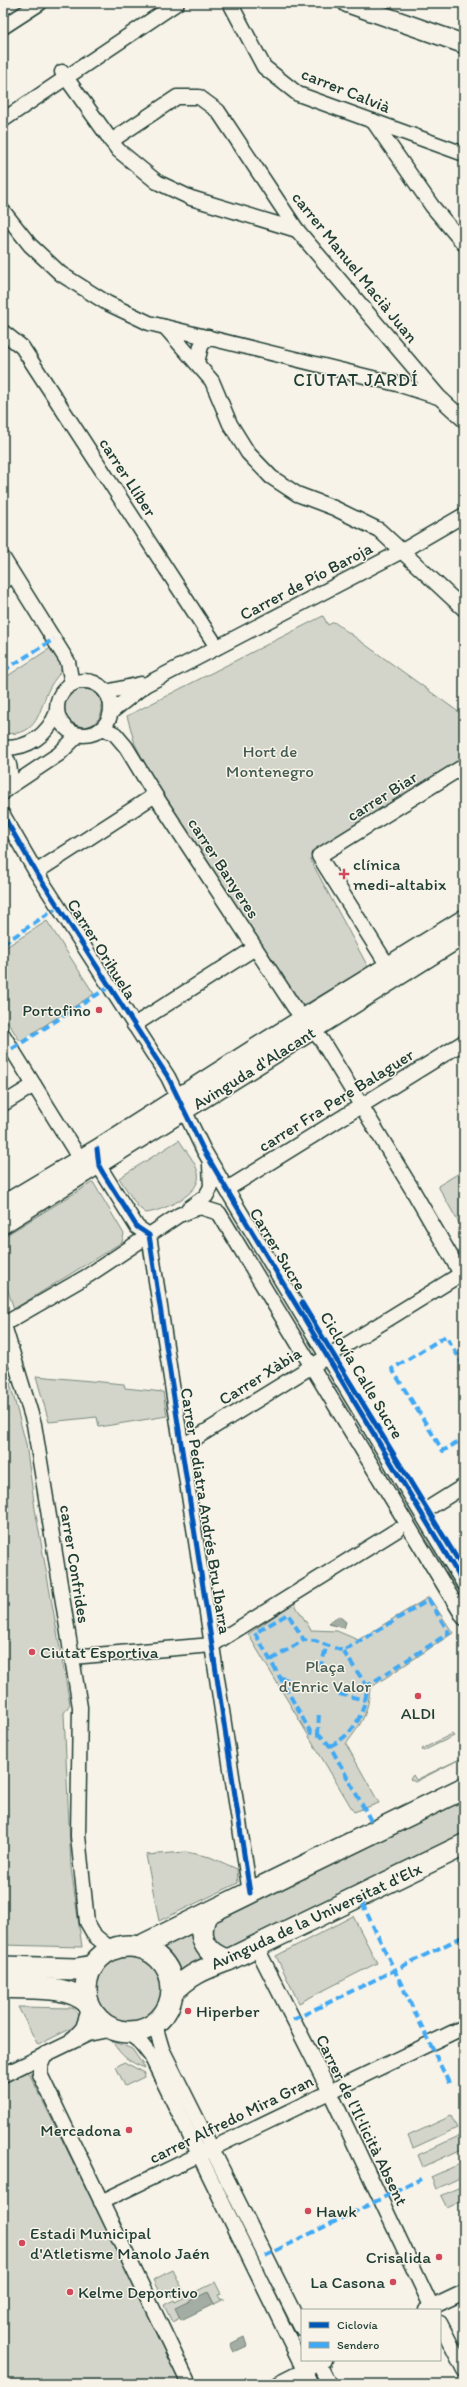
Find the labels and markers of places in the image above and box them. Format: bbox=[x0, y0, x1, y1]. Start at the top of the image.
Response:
place label: clínica medi-altabix bbox=[353, 854, 447, 894]
marker: clínica medi-altabix bbox=[338, 868, 350, 880]
place label: Portofino bbox=[22, 1000, 91, 1020]
marker: Portofino bbox=[94, 1005, 104, 1015]
place label: Ciutat Esportiva bbox=[40, 1642, 159, 1662]
marker: Ciutat Esportiva bbox=[27, 1647, 37, 1657]
marker: ALDI bbox=[413, 1691, 423, 1701]
place label: ALDI bbox=[401, 1703, 435, 1723]
place label: Hiperber bbox=[196, 2001, 260, 2021]
marker: Hiperber bbox=[183, 2006, 193, 2016]
place label: Mercadona bbox=[40, 2120, 121, 2140]
marker: Mercadona bbox=[124, 2125, 134, 2135]
place label: Hawk bbox=[316, 2201, 357, 2221]
marker: Hawk bbox=[303, 2206, 313, 2216]
place label: Estadi Municipal d'Atletisme Manolo Jaén bbox=[30, 2223, 210, 2263]
marker: Estadi Municipal d'Atletisme Manolo Jaén bbox=[17, 2238, 27, 2248]
place label: Crisalida bbox=[366, 2247, 431, 2267]
marker: Crisalida bbox=[434, 2252, 444, 2262]
place label: La Casona bbox=[310, 2272, 385, 2292]
marker: La Casona bbox=[388, 2277, 398, 2287]
place label: Kelme Deportivo bbox=[78, 2282, 198, 2302]
marker: Kelme Deportivo bbox=[65, 2287, 75, 2297]

